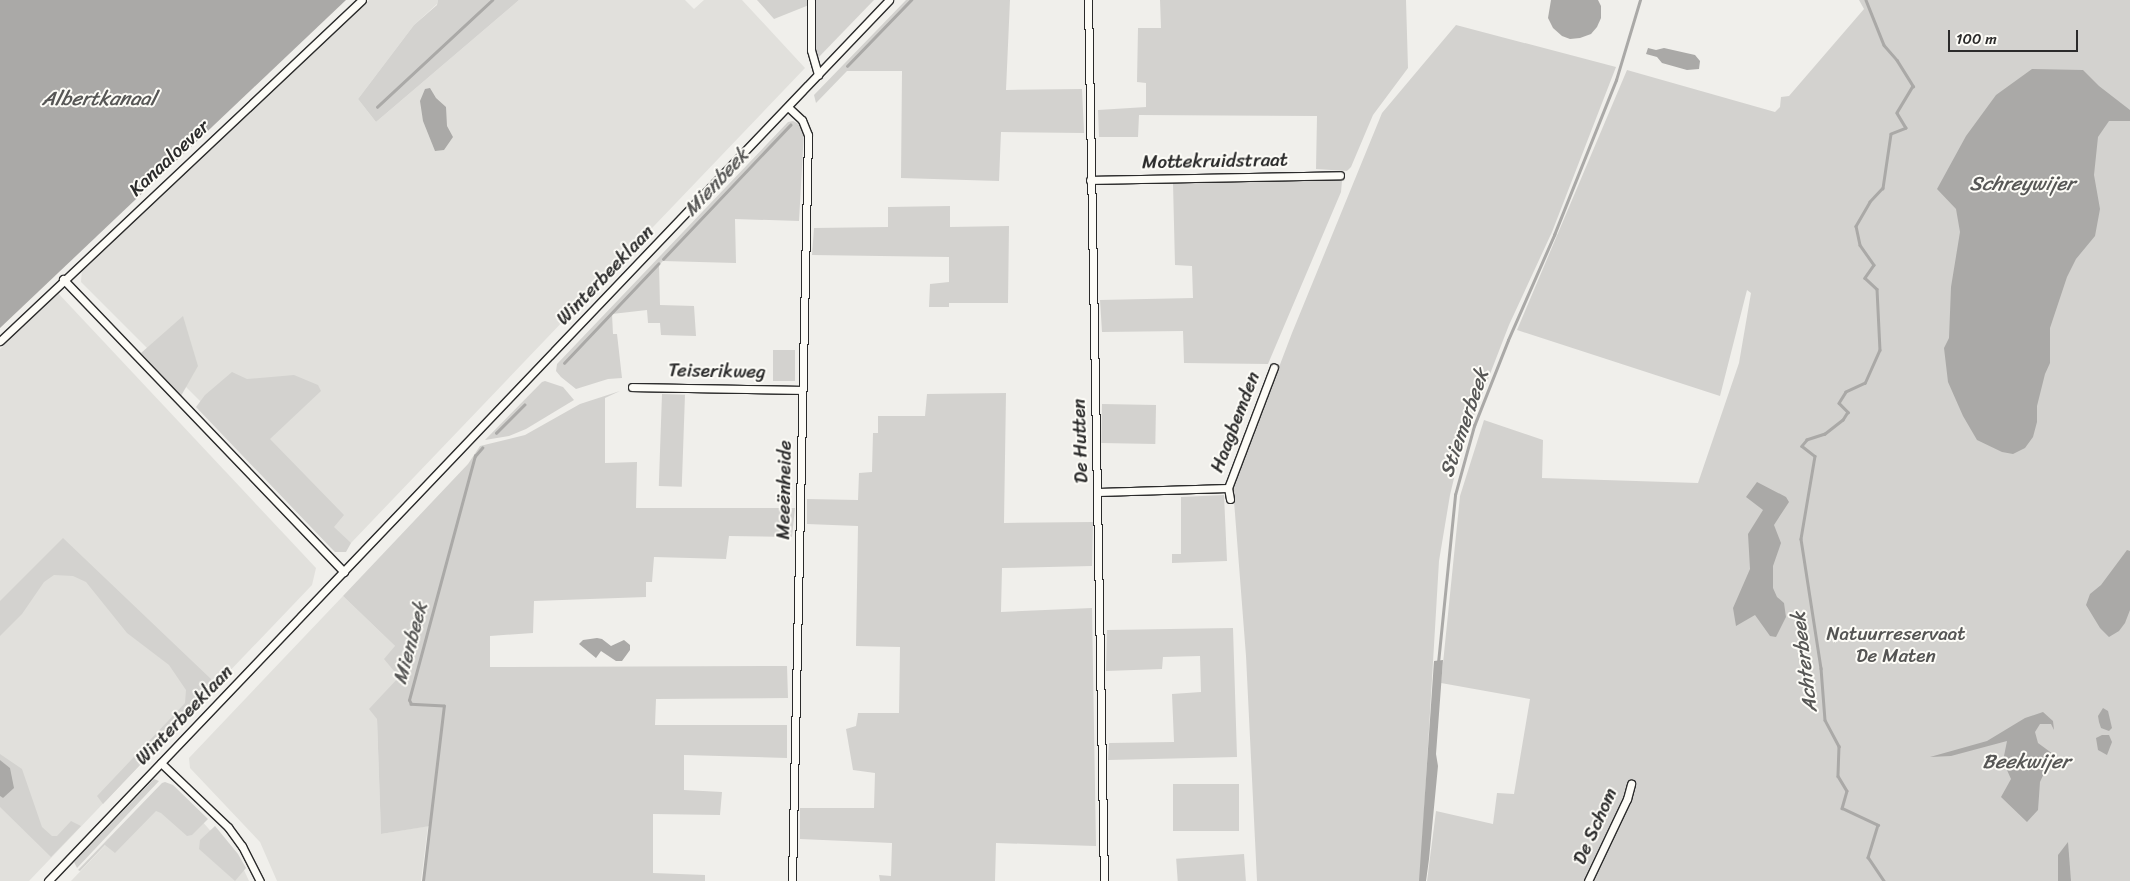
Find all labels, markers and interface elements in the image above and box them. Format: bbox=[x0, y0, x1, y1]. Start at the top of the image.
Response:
scale bar bbox=[1950, 20, 2080, 52]
text: 100 m bbox=[1956, 26, 1997, 52]
water label: Albertkanaal bbox=[42, 86, 156, 110]
street label: Kanaaloever bbox=[124, 115, 214, 201]
water label: Mienbeek bbox=[679, 143, 753, 221]
street label: Mottekruidstraat bbox=[1142, 148, 1288, 174]
water label: Schreywijer bbox=[1970, 171, 2074, 195]
street label: Winterbeeklaan bbox=[552, 220, 658, 330]
street label: Teiserikweg bbox=[668, 359, 766, 383]
water label: Stiemerbeek bbox=[1434, 366, 1494, 480]
street label: Haagbemden bbox=[1205, 368, 1265, 476]
street label: De Hutten bbox=[1067, 398, 1093, 484]
street label: Meeënheide bbox=[772, 440, 796, 540]
water label: Mienbeek bbox=[388, 599, 432, 687]
water label: Achterbeek bbox=[1786, 610, 1822, 714]
park label: Natuurreservaat De Maten bbox=[1826, 623, 1966, 667]
street label: Winterbeeklaan bbox=[131, 660, 237, 770]
water label: Beekwijer bbox=[1982, 749, 2070, 773]
street label: De Schom bbox=[1568, 784, 1622, 868]

